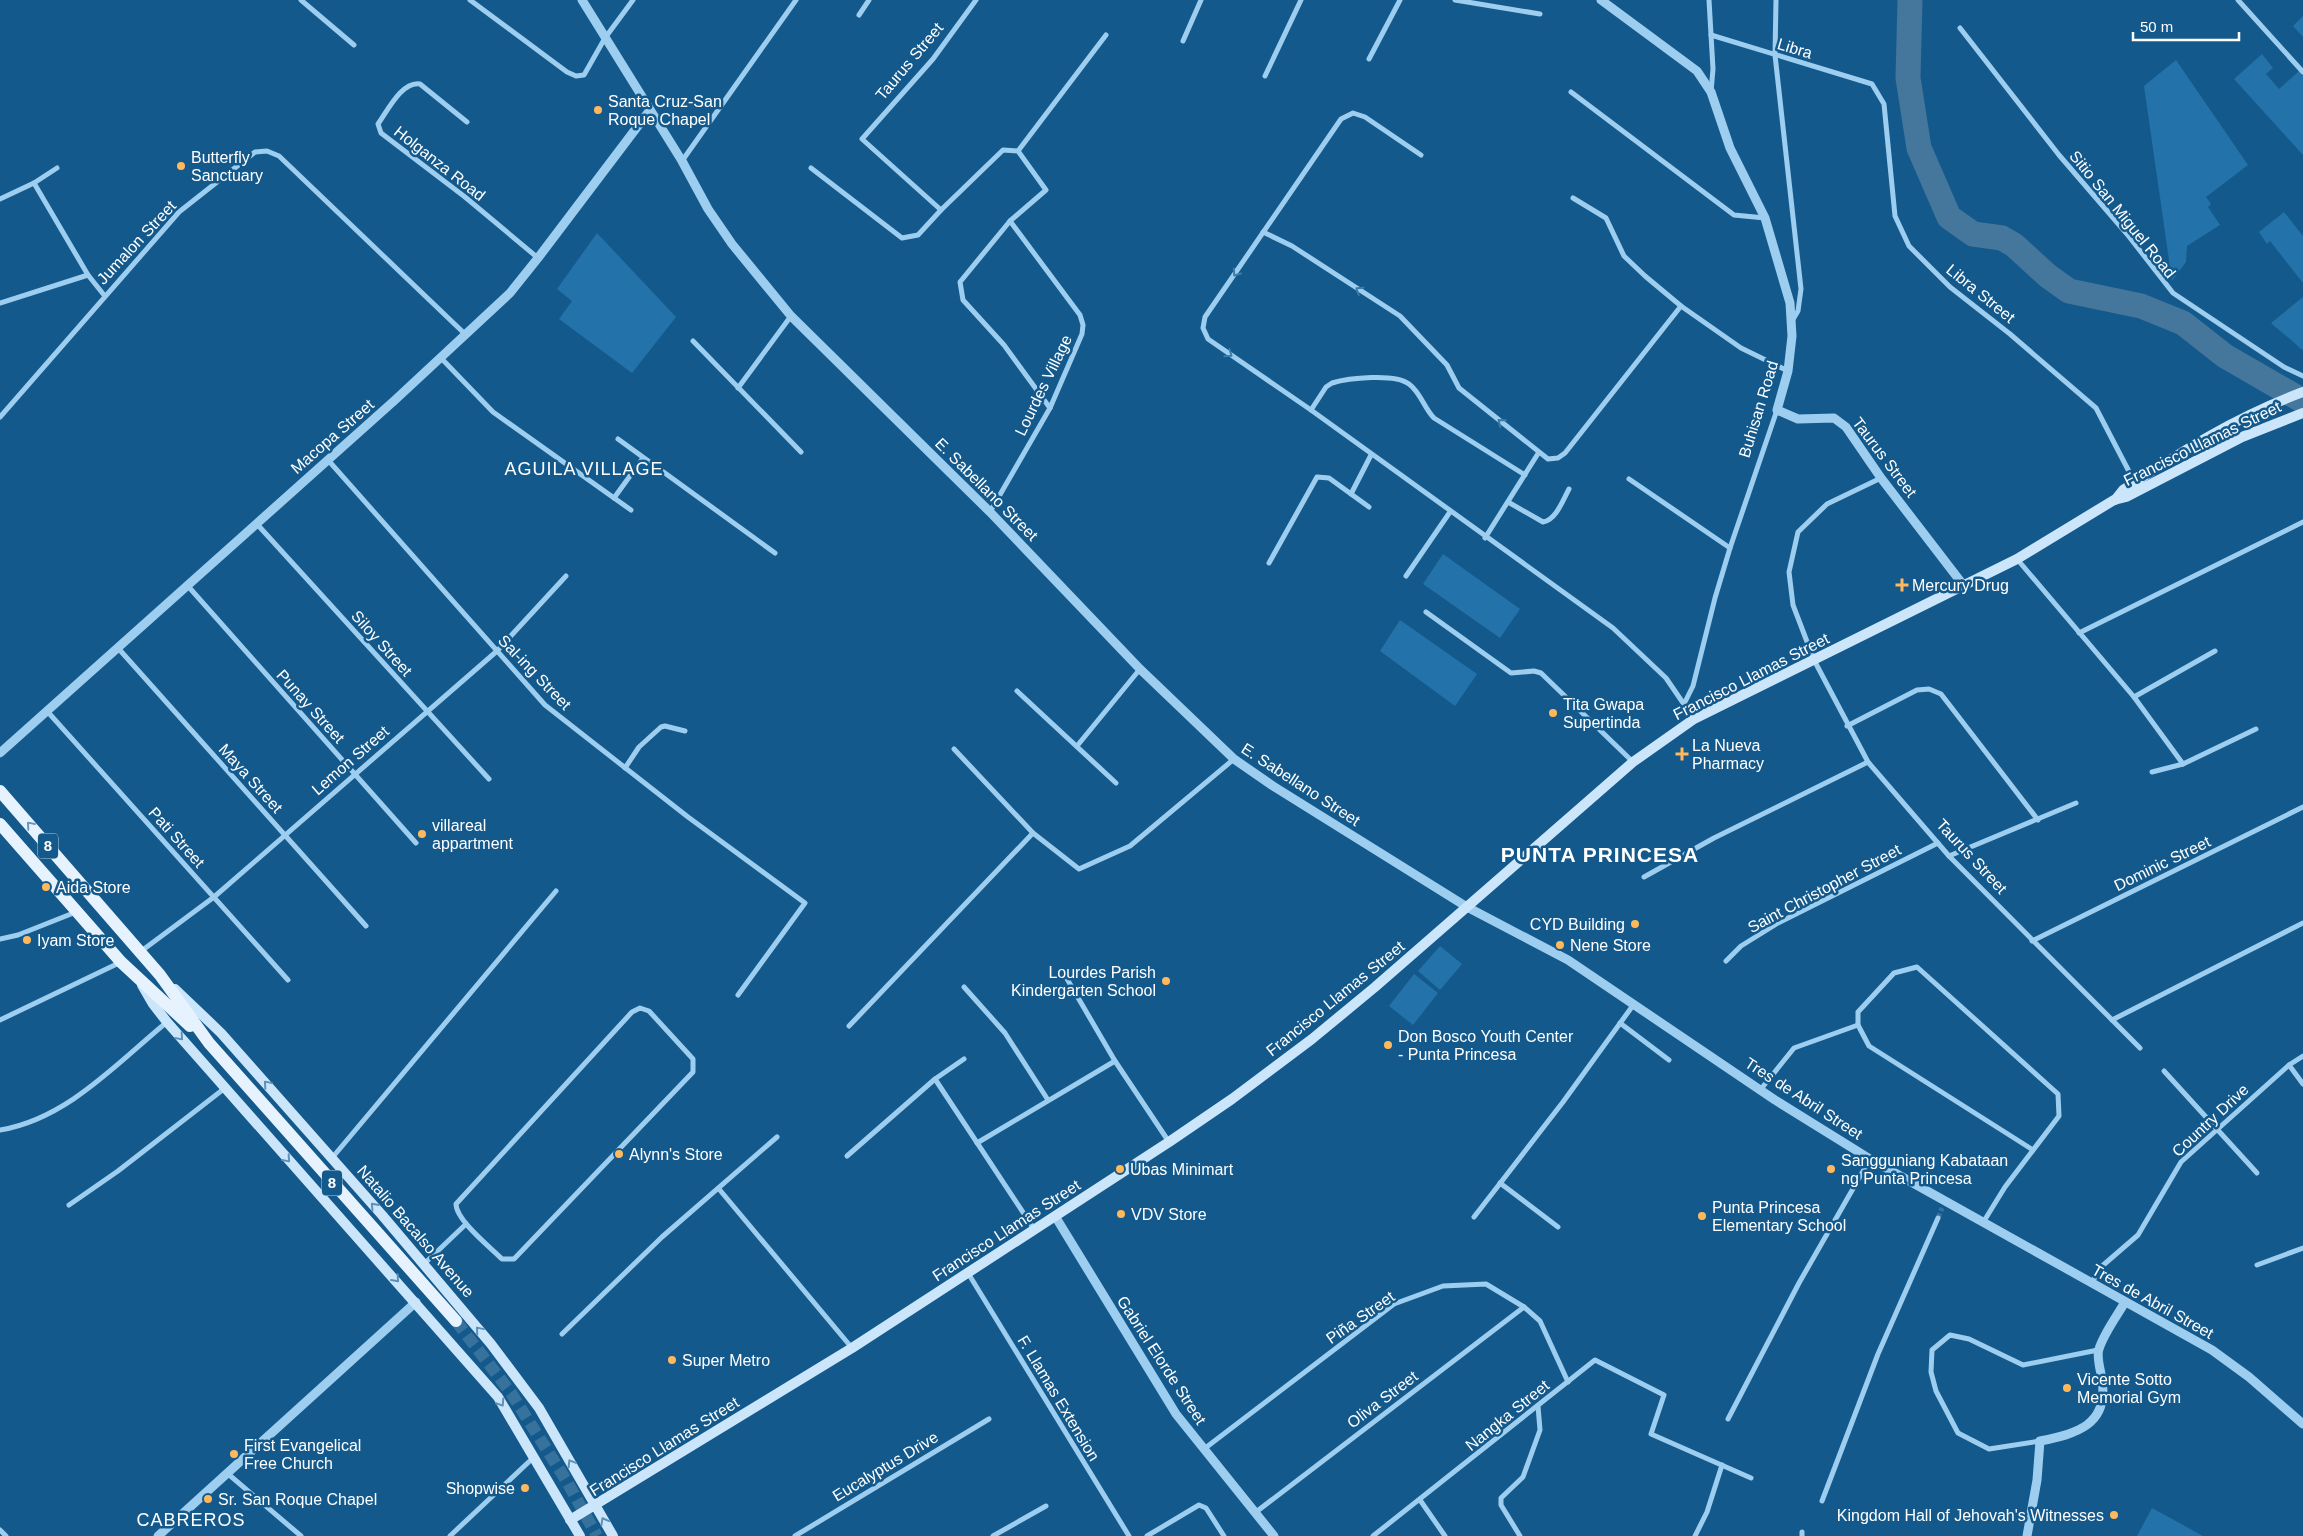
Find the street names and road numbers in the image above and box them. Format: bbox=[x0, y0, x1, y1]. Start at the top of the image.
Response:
street label: Taurus Street bbox=[872, 19, 947, 103]
street label: Libra bbox=[1775, 35, 1814, 62]
street label: Holganza Road bbox=[391, 123, 488, 204]
street label: Sitio San Miguel Road bbox=[2066, 147, 2179, 281]
street label: Jumalon Street bbox=[93, 197, 180, 287]
street label: Libra Street bbox=[1943, 261, 2019, 326]
street label: Lourdes Village bbox=[1012, 332, 1075, 438]
street label: Buhisan Road bbox=[1736, 359, 1781, 460]
street label: Macopa Street bbox=[287, 395, 378, 477]
street label: Francisco Llamas Street bbox=[2121, 398, 2284, 489]
street label: Taurus Street bbox=[1849, 414, 1920, 501]
street label: E. Sabellano Street bbox=[932, 435, 1042, 544]
street label: Siloy Street bbox=[348, 607, 416, 680]
street label: Francisco Llamas Street bbox=[1671, 629, 1832, 723]
street label: Sal-ing Street bbox=[495, 632, 575, 714]
street label: Punay Street bbox=[273, 666, 348, 747]
street label: Lemon Street bbox=[309, 722, 393, 798]
street label: E. Sabellano Street bbox=[1238, 740, 1364, 829]
street label: Maya Street bbox=[215, 741, 286, 816]
street label: Pati Street bbox=[145, 804, 208, 871]
street label: Taurus Street bbox=[1933, 816, 2011, 897]
street label: Dominic Street bbox=[2111, 833, 2214, 894]
road number: 8 bbox=[38, 834, 58, 858]
street label: Saint Christopher Street bbox=[1745, 841, 1904, 936]
street label: Francisco Llamas Street bbox=[1263, 937, 1408, 1059]
street label: Tres de Abril Street bbox=[1742, 1054, 1866, 1143]
street label: Country Drive bbox=[2169, 1081, 2252, 1160]
street label: Natalio Bacalso Avenue bbox=[354, 1162, 477, 1301]
road number: 8 bbox=[322, 1170, 342, 1196]
street label: Francisco Llamas Street bbox=[929, 1176, 1084, 1285]
street label: Tres de Abril Street bbox=[2089, 1261, 2217, 1342]
street label: Piña Street bbox=[1323, 1287, 1398, 1347]
street label: Gabriel Elorde Street bbox=[1114, 1293, 1210, 1428]
street label: F. Llamas Extension bbox=[1014, 1333, 1103, 1464]
street label: Oliva Street bbox=[1344, 1367, 1421, 1431]
street label: Nangka Street bbox=[1462, 1376, 1553, 1454]
street label: Francisco Llamas Street bbox=[587, 1393, 742, 1499]
street label: Eucalyptus Drive bbox=[829, 1428, 941, 1505]

